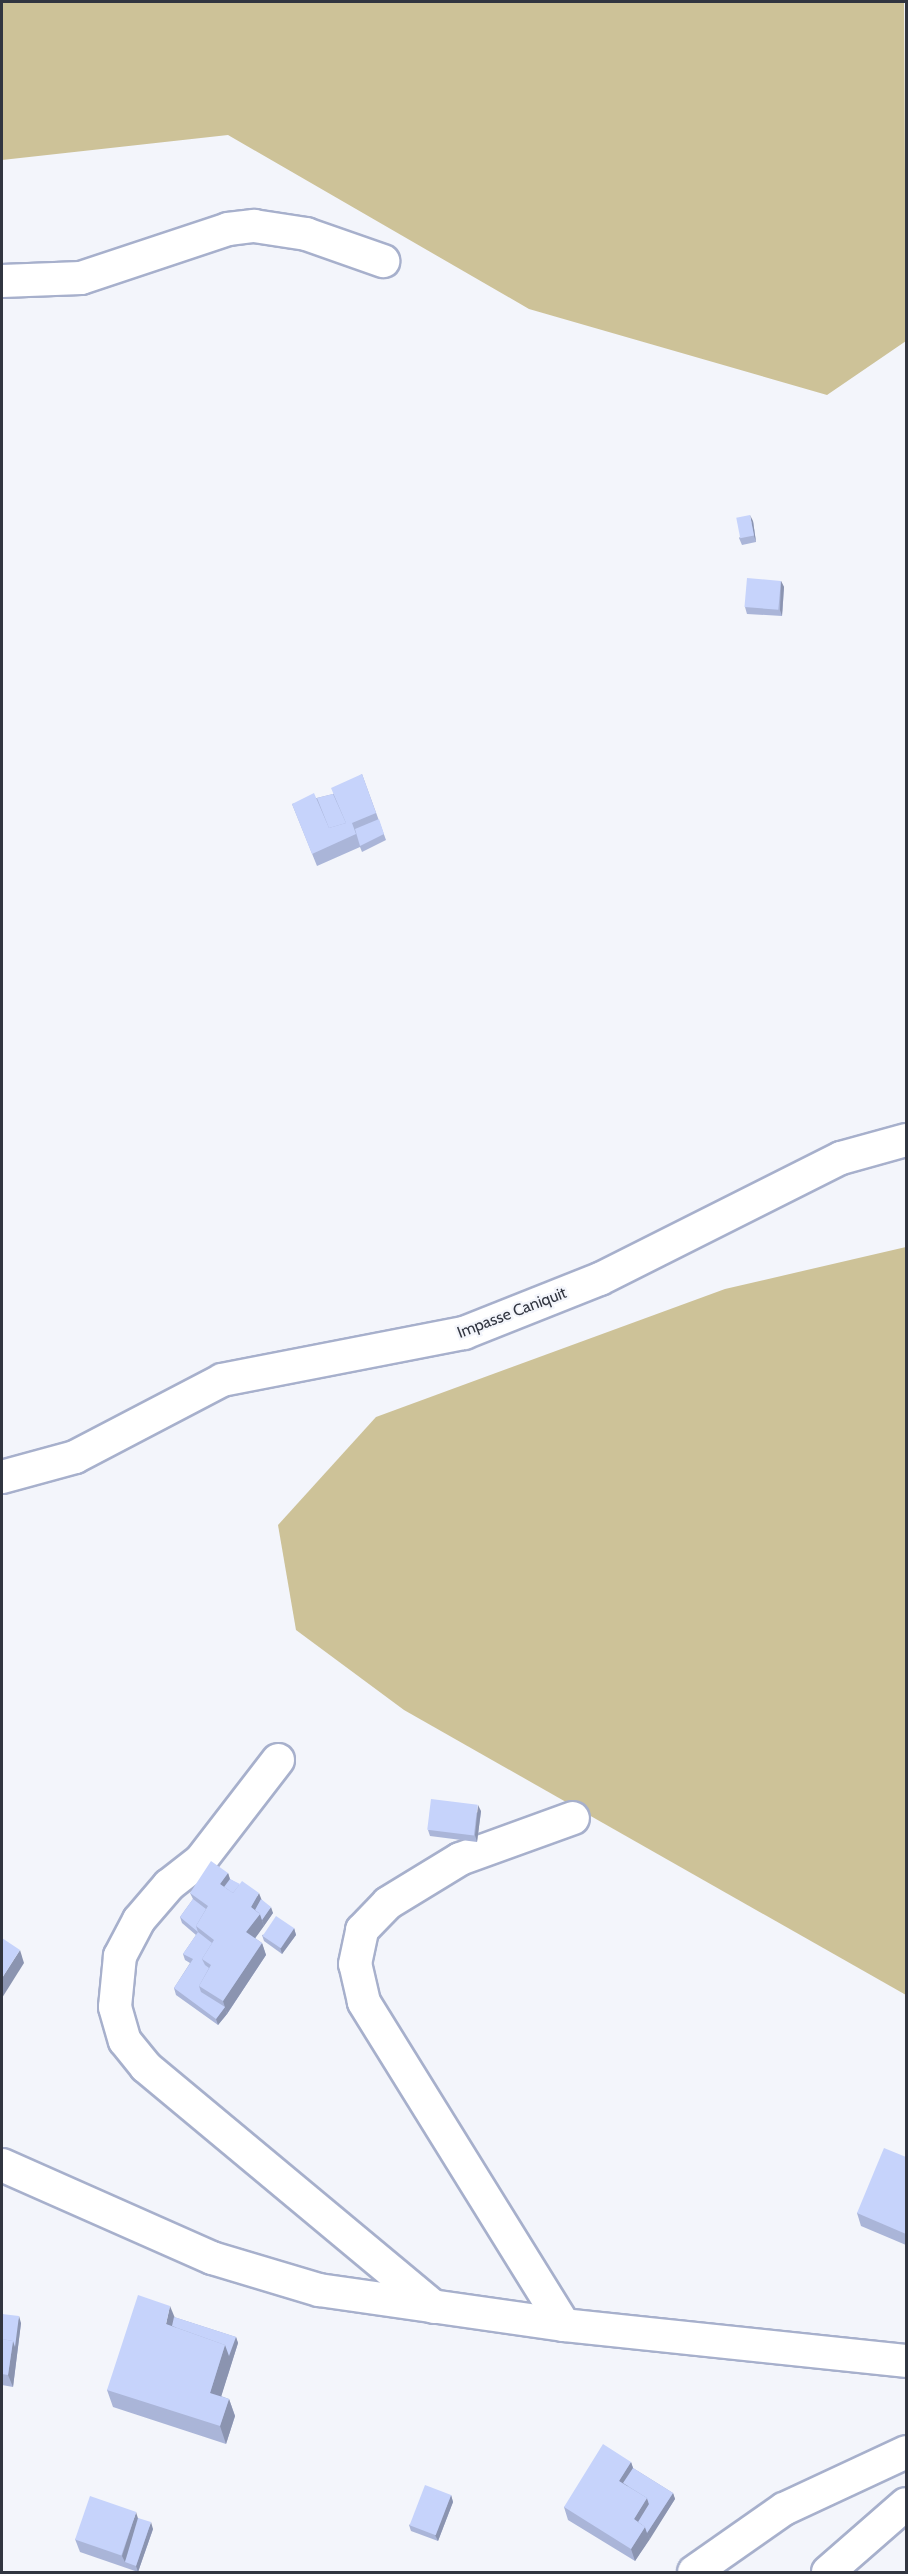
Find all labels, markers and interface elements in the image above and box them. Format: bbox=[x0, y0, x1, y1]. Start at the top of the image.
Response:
street label: Impasse Caniquit bbox=[455, 1283, 569, 1343]

